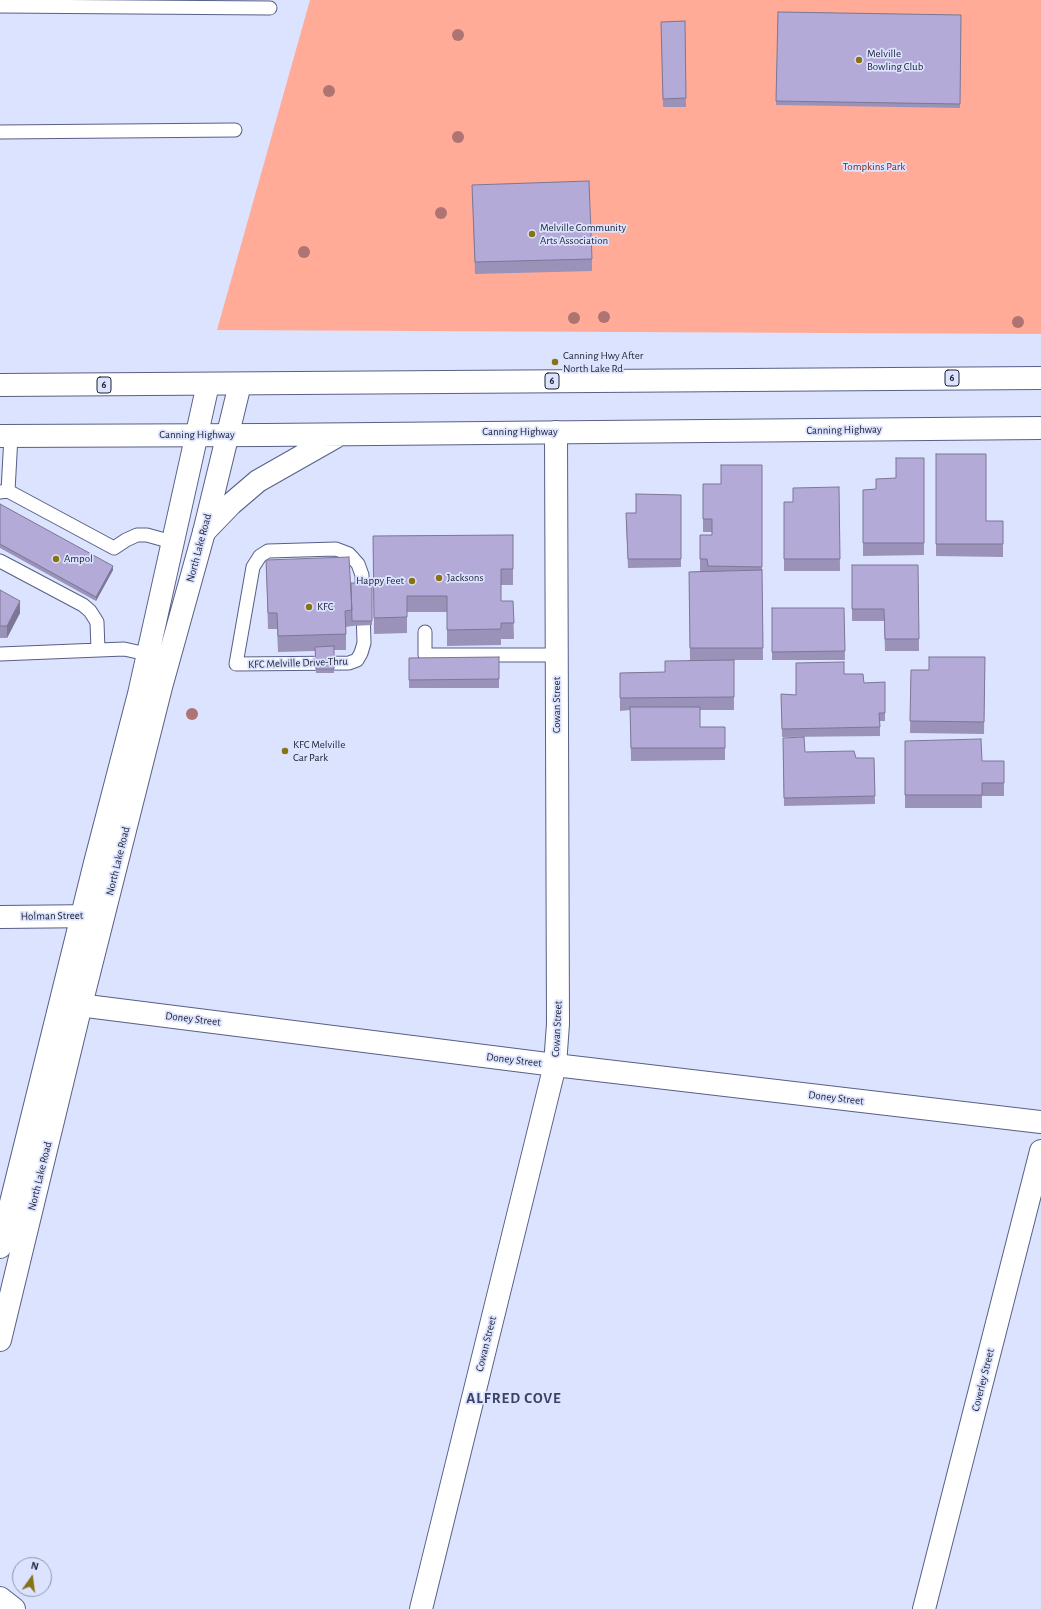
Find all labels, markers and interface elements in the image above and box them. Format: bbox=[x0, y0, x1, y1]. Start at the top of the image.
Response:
place label: Melville Bowling Club bbox=[867, 47, 923, 73]
marker: Melville Bowling Club bbox=[854, 55, 864, 65]
park label: Tompkins Park bbox=[843, 160, 905, 174]
place label: Melville Community Arts Association bbox=[540, 221, 626, 247]
marker: Melville Community Arts Association bbox=[527, 229, 537, 239]
place label: Canning Hwy After North Lake Rd bbox=[563, 349, 643, 375]
marker: Canning Hwy After North Lake Rd bbox=[550, 357, 560, 367]
road number: 6 bbox=[945, 370, 959, 386]
road number: 6 bbox=[545, 373, 559, 389]
road number: 6 bbox=[97, 377, 111, 393]
street label: Canning Highway bbox=[806, 423, 882, 437]
street label: Canning Highway bbox=[482, 425, 558, 439]
street label: Canning Highway bbox=[159, 428, 235, 442]
street label: North Lake Road bbox=[184, 512, 214, 584]
place label: Ampol bbox=[64, 552, 93, 566]
marker: Ampol bbox=[51, 554, 61, 564]
place label: Jacksons bbox=[447, 571, 484, 585]
marker: Jacksons bbox=[434, 573, 444, 583]
place label: Happy Feet bbox=[356, 574, 404, 588]
marker: Happy Feet bbox=[407, 576, 417, 586]
place label: KFC bbox=[317, 600, 333, 614]
marker: KFC bbox=[304, 602, 314, 612]
street label: KFC Melville Drive-Thru bbox=[248, 655, 348, 671]
street label: Cowan Street bbox=[550, 677, 564, 733]
place label: KFC Melville Car Park bbox=[293, 738, 345, 764]
marker: KFC Melville Car Park bbox=[280, 746, 290, 756]
street label: North Lake Road bbox=[103, 825, 133, 897]
street label: Holman Street bbox=[21, 909, 83, 923]
street label: Cowan Street bbox=[549, 1001, 565, 1057]
street label: Doney Street bbox=[165, 1009, 221, 1029]
street label: Doney Street bbox=[486, 1050, 542, 1070]
street label: Doney Street bbox=[808, 1088, 864, 1108]
street label: North Lake Road bbox=[25, 1140, 55, 1212]
street label: Cowan Street bbox=[473, 1315, 499, 1373]
street label: Coverley Street bbox=[969, 1347, 997, 1413]
district label: ALFRED COVE bbox=[466, 1389, 562, 1407]
north arrow bbox=[12, 1557, 52, 1597]
text: N bbox=[30, 1560, 40, 1572]

